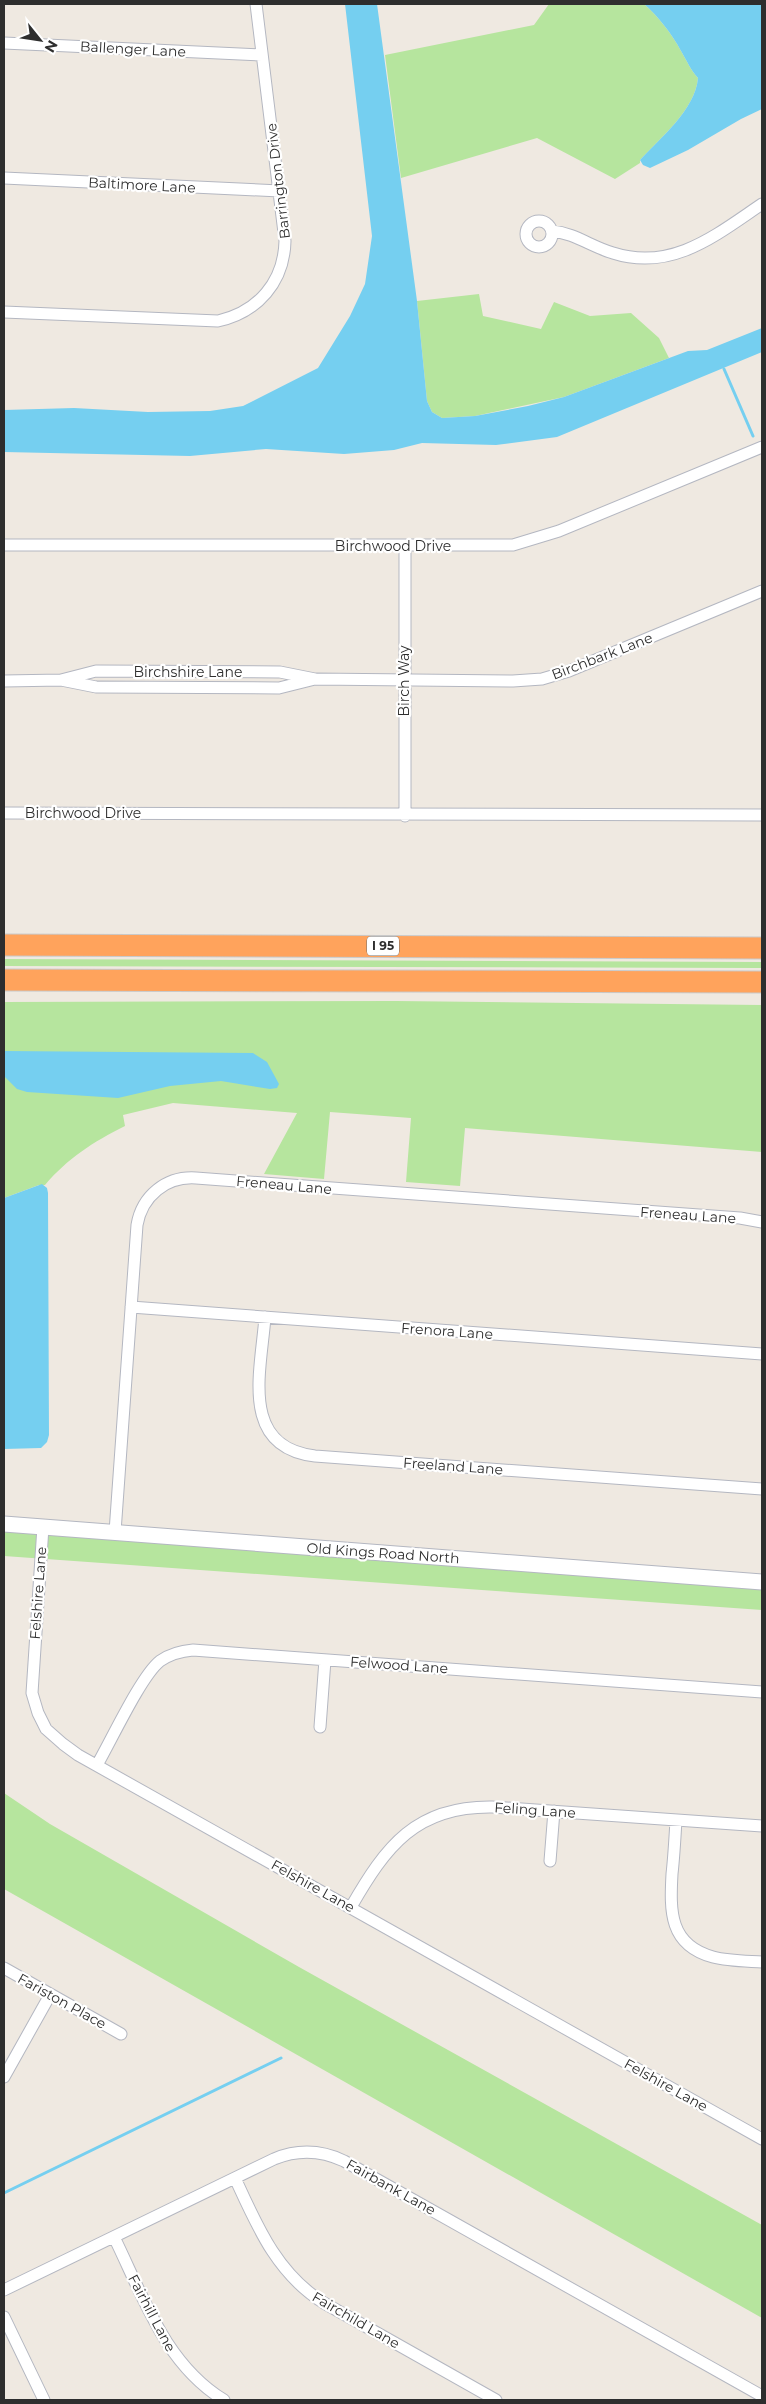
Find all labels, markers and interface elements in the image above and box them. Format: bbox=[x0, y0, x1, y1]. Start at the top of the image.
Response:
north arrow bbox=[15, 15, 65, 65]
text: N bbox=[41, 37, 62, 56]
street label: Ballenger Lane bbox=[80, 37, 186, 61]
street label: Barrington Drive bbox=[262, 122, 294, 240]
street label: Baltimore Lane bbox=[88, 173, 196, 197]
street label: Birchwood Drive bbox=[335, 537, 451, 555]
street label: Birchbark Lane bbox=[549, 628, 655, 684]
street label: Birch Way bbox=[395, 645, 413, 717]
street label: Birchshire Lane bbox=[133, 663, 243, 681]
street label: Birchwood Drive bbox=[25, 804, 141, 822]
road number: I 95 bbox=[367, 936, 399, 956]
street label: Freneau Lane bbox=[235, 1172, 333, 1198]
street label: Freneau Lane bbox=[639, 1203, 737, 1227]
street label: Frenora Lane bbox=[400, 1319, 494, 1343]
street label: Freeland Lane bbox=[402, 1454, 504, 1478]
street label: Old Kings Road North bbox=[306, 1539, 460, 1567]
street label: Felshire Lane bbox=[26, 1546, 50, 1640]
street label: Felwood Lane bbox=[349, 1653, 449, 1677]
street label: Feling Lane bbox=[494, 1798, 576, 1822]
street label: Felshire Lane bbox=[268, 1856, 358, 1916]
street label: Fariston Place bbox=[15, 1969, 109, 2033]
street label: Felshire Lane bbox=[621, 2055, 711, 2115]
street label: Fairbank Lane bbox=[343, 2155, 439, 2219]
street label: Fairhill Lane bbox=[124, 2271, 180, 2355]
street label: Fairchild Lane bbox=[309, 2288, 403, 2352]

